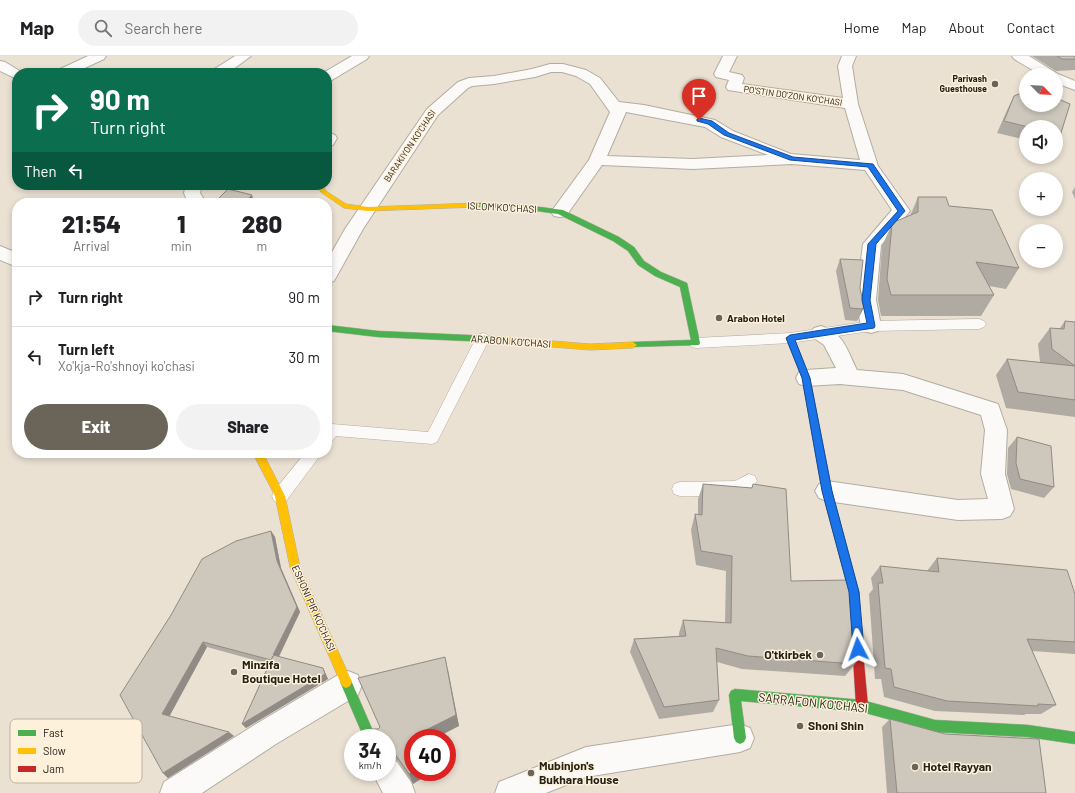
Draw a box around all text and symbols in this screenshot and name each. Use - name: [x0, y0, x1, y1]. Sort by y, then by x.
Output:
- search box: [78, 10, 358, 46]
- text: Map: [20, 16, 54, 39]
- icon: search: [92, 17, 114, 39]
- text: Search here: [124, 19, 202, 37]
- text: Home: [844, 19, 880, 36]
- text: Map: [902, 19, 926, 36]
- text: About: [948, 19, 985, 36]
- text: Contact: [1007, 19, 1055, 36]
- north arrow: [1019, 68, 1063, 112]
- map controls: [1019, 68, 1063, 268]
- place label: Parivash Guesthouse: [940, 73, 987, 94]
- pin: [682, 79, 716, 120]
- marker: Parivash Guesthouse: [990, 79, 1000, 89]
- text: 90 m: [90, 82, 150, 116]
- street label: PO'STIN DO'ZON KO'CHASI: [743, 83, 843, 108]
- icon: right: [24, 84, 76, 136]
- icon: arrive: [688, 85, 710, 107]
- street label: BARAKIYON KO'CHASI: [381, 108, 438, 184]
- text: Turn right: [90, 116, 166, 138]
- button: sound: [1019, 120, 1063, 164]
- icon: left: [65, 160, 87, 182]
- text: Then: [24, 162, 57, 180]
- button: +: [1019, 172, 1063, 216]
- street label: ISLOM KO'CHASI: [467, 199, 537, 215]
- text: 21:54: [62, 209, 121, 238]
- text: 1: [177, 209, 186, 238]
- text: 280: [242, 209, 282, 238]
- button: −: [1019, 224, 1063, 268]
- text: Arrival: [73, 238, 110, 254]
- text: min: [171, 238, 192, 254]
- text: m: [257, 238, 267, 254]
- icon: right: [24, 286, 46, 308]
- text: Turn right: [58, 288, 123, 306]
- text: 90 m: [288, 288, 320, 306]
- place label: Arabon Hotel: [727, 312, 785, 324]
- marker: Arabon Hotel: [714, 313, 724, 323]
- street label: ARABON KO'CHASI: [471, 332, 551, 350]
- text: Turn left: [58, 340, 114, 358]
- icon: left: [24, 346, 46, 368]
- text: 30 m: [288, 348, 320, 366]
- text: Xo'kja-Ro'shnoyi ko'chasi: [58, 358, 195, 374]
- button: Exit: [24, 404, 168, 450]
- button: Share: [176, 404, 320, 450]
- street label: ESHONI PIR KO'CHASI: [290, 563, 338, 653]
- position arrow: [837, 628, 879, 670]
- place label: O'tkirbek: [764, 647, 813, 661]
- marker: O'tkirbek: [815, 650, 825, 660]
- place label: Minzifa Boutique Hotel: [242, 657, 321, 685]
- marker: Minzifa Boutique Hotel: [229, 667, 239, 677]
- street label: SARRAFON KO'CHASI: [758, 689, 868, 715]
- place label: Shoni Shin: [808, 718, 864, 732]
- legend: [10, 719, 142, 783]
- marker: Shoni Shin: [795, 721, 805, 731]
- text: Fast: [43, 726, 64, 739]
- speed limit sign: 40: [404, 729, 456, 781]
- text: 34: [359, 738, 381, 762]
- text: Slow: [43, 744, 66, 757]
- place label: Mubinjon's Bukhara House: [539, 758, 619, 786]
- text: km/h: [359, 759, 381, 771]
- place label: Hotel Rayyan: [923, 759, 992, 773]
- text: Jam: [43, 762, 64, 775]
- marker: Hotel Rayyan: [910, 762, 920, 772]
- marker: Mubinjon's Bukhara House: [526, 768, 536, 778]

